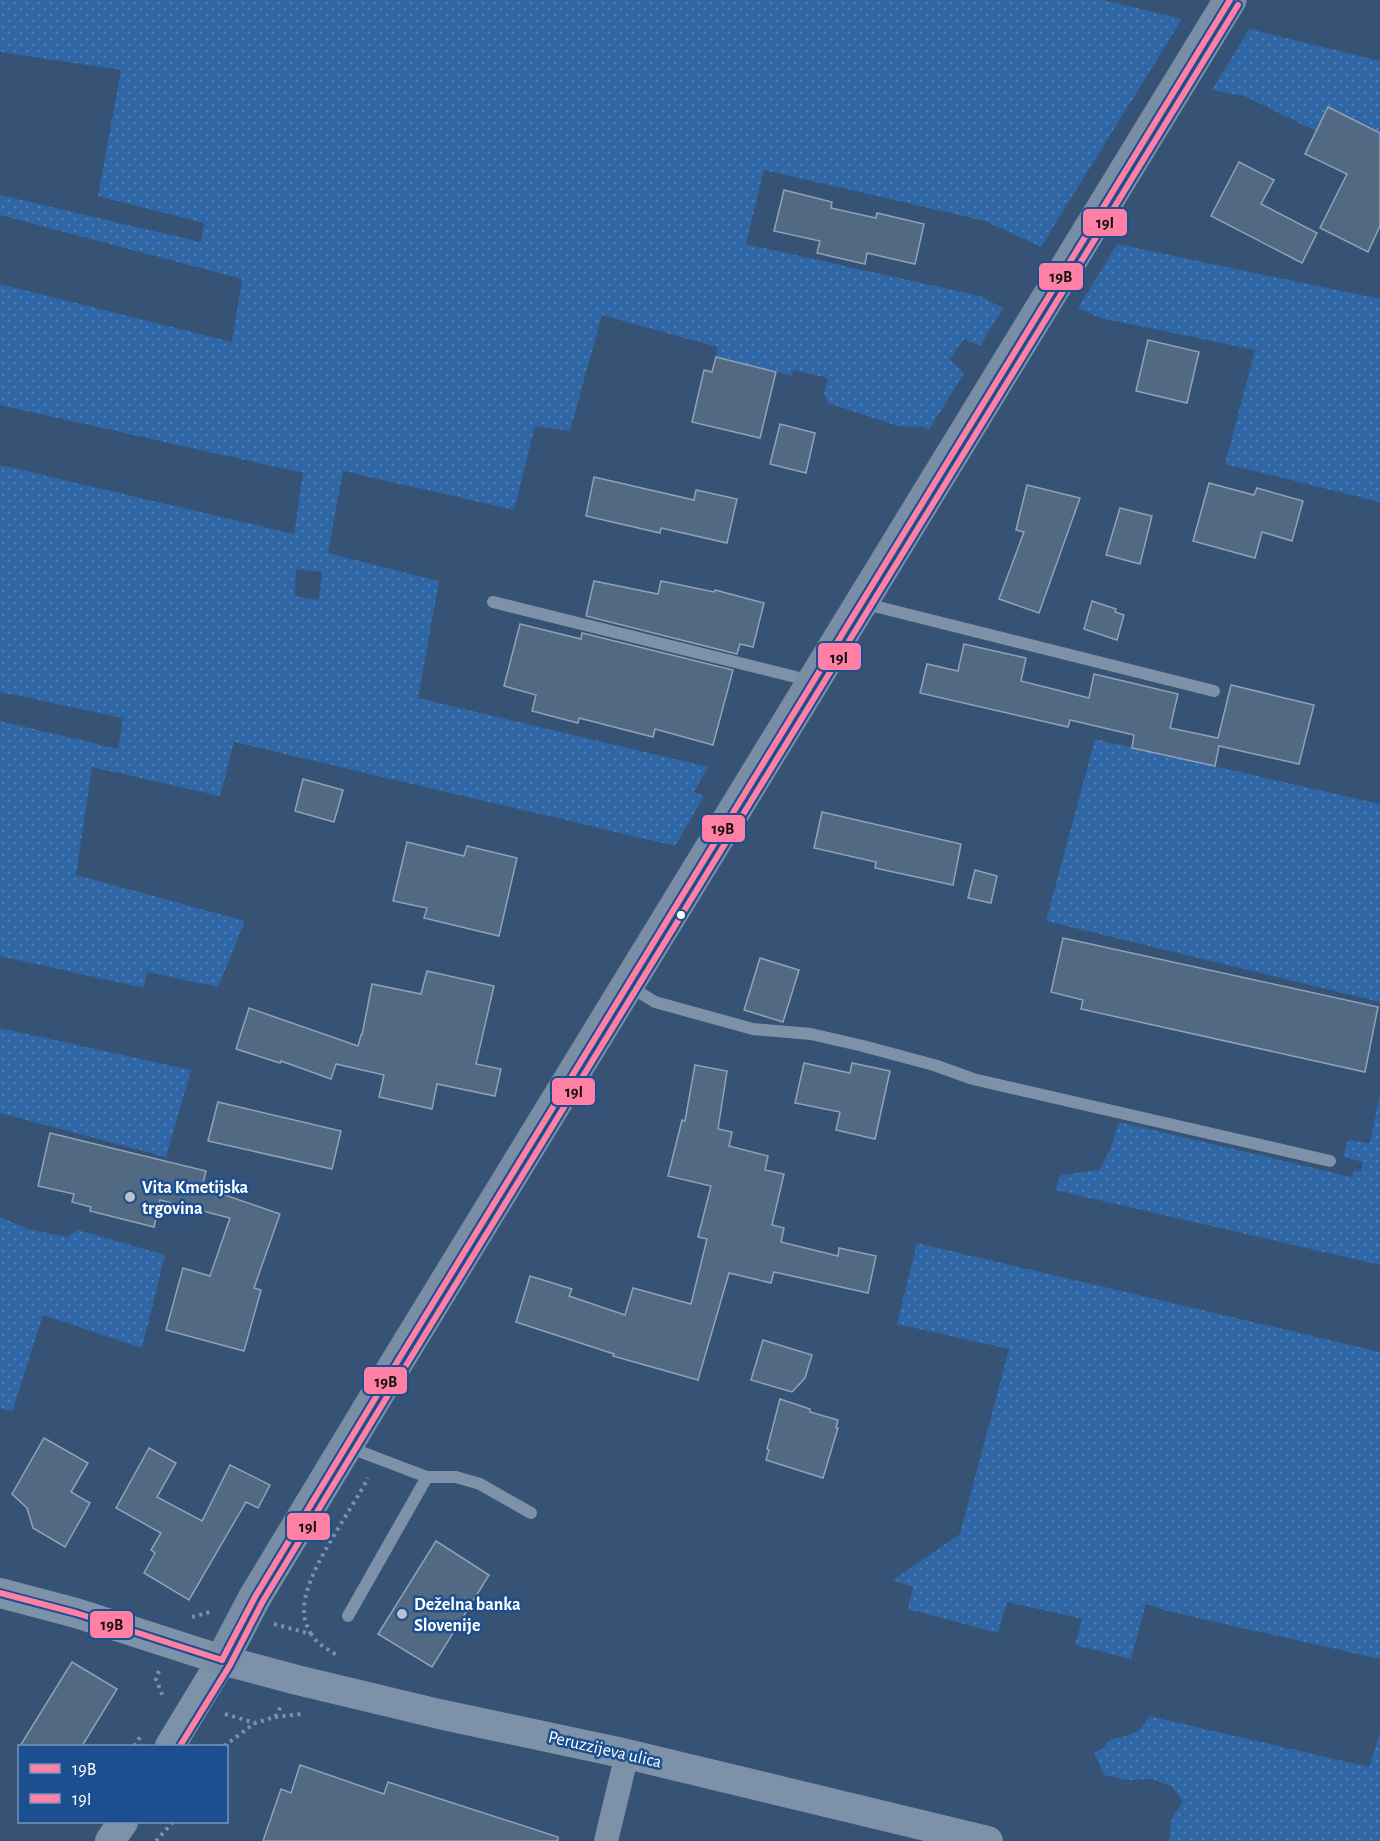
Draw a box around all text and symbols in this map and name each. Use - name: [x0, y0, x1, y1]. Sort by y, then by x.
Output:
- line badge: 19I: [1082, 208, 1128, 237]
- text: 19I: [1096, 215, 1114, 231]
- line badge: 19B: [1038, 262, 1084, 291]
- text: 19B: [1050, 269, 1072, 285]
- line badge: 19I: [817, 642, 862, 671]
- text: 19I: [830, 650, 848, 666]
- line badge: 19B: [701, 814, 746, 843]
- text: 19B: [712, 821, 734, 837]
- unlabelled marker: [675, 909, 687, 921]
- line badge: 19I: [551, 1077, 596, 1106]
- text: 19I: [565, 1084, 583, 1100]
- place label: Vita Kmetijska trgovina: [142, 1179, 249, 1218]
- marker: Vita Kmetijska trgovina: [123, 1190, 137, 1204]
- line badge: 19B: [363, 1366, 408, 1395]
- text: 19B: [375, 1374, 397, 1390]
- line badge: 19I: [286, 1512, 331, 1541]
- text: 19I: [299, 1519, 317, 1535]
- place label: Deželna banka Slovenije: [414, 1596, 521, 1635]
- marker: Deželna banka Slovenije: [395, 1607, 409, 1621]
- line badge: 19B: [89, 1610, 134, 1639]
- text: 19B: [101, 1617, 123, 1633]
- street label: Peruzzijeva ulica: [546, 1728, 663, 1772]
- legend: [18, 1745, 228, 1823]
- text: 19B: [72, 1761, 96, 1779]
- text: 19I: [72, 1791, 91, 1809]

